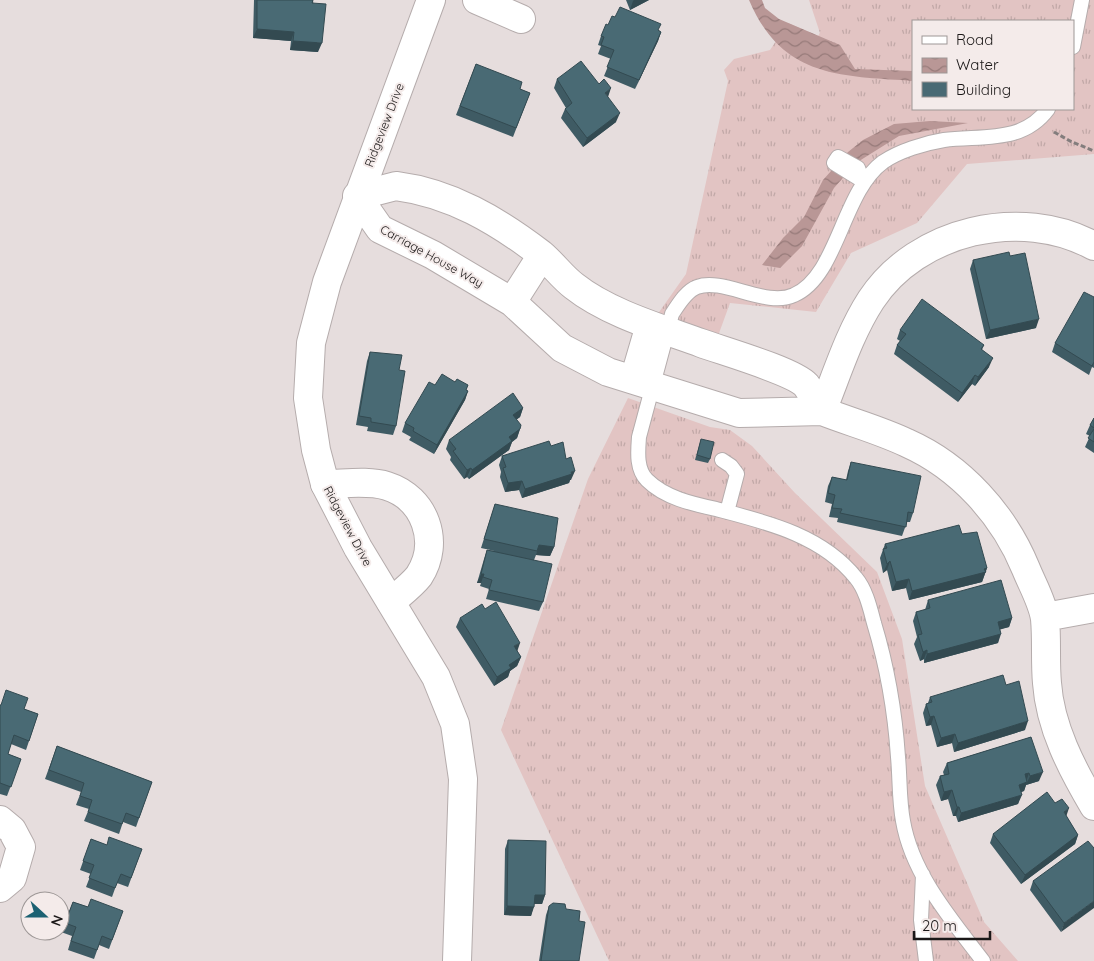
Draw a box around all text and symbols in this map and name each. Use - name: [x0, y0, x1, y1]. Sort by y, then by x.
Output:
- legend: [912, 20, 1074, 110]
- text: Road: [956, 30, 993, 49]
- text: Water: [956, 55, 999, 74]
- text: Building: [956, 80, 1011, 99]
- street label: Ridgeview Drive: [361, 81, 407, 169]
- street label: Carriage House Way: [378, 221, 486, 291]
- street label: Ridgeview Drive: [321, 483, 376, 569]
- north arrow: [20, 891, 70, 941]
- scale bar: [914, 908, 990, 940]
- text: N: [47, 913, 67, 929]
- text: 20 m: [922, 916, 957, 935]

